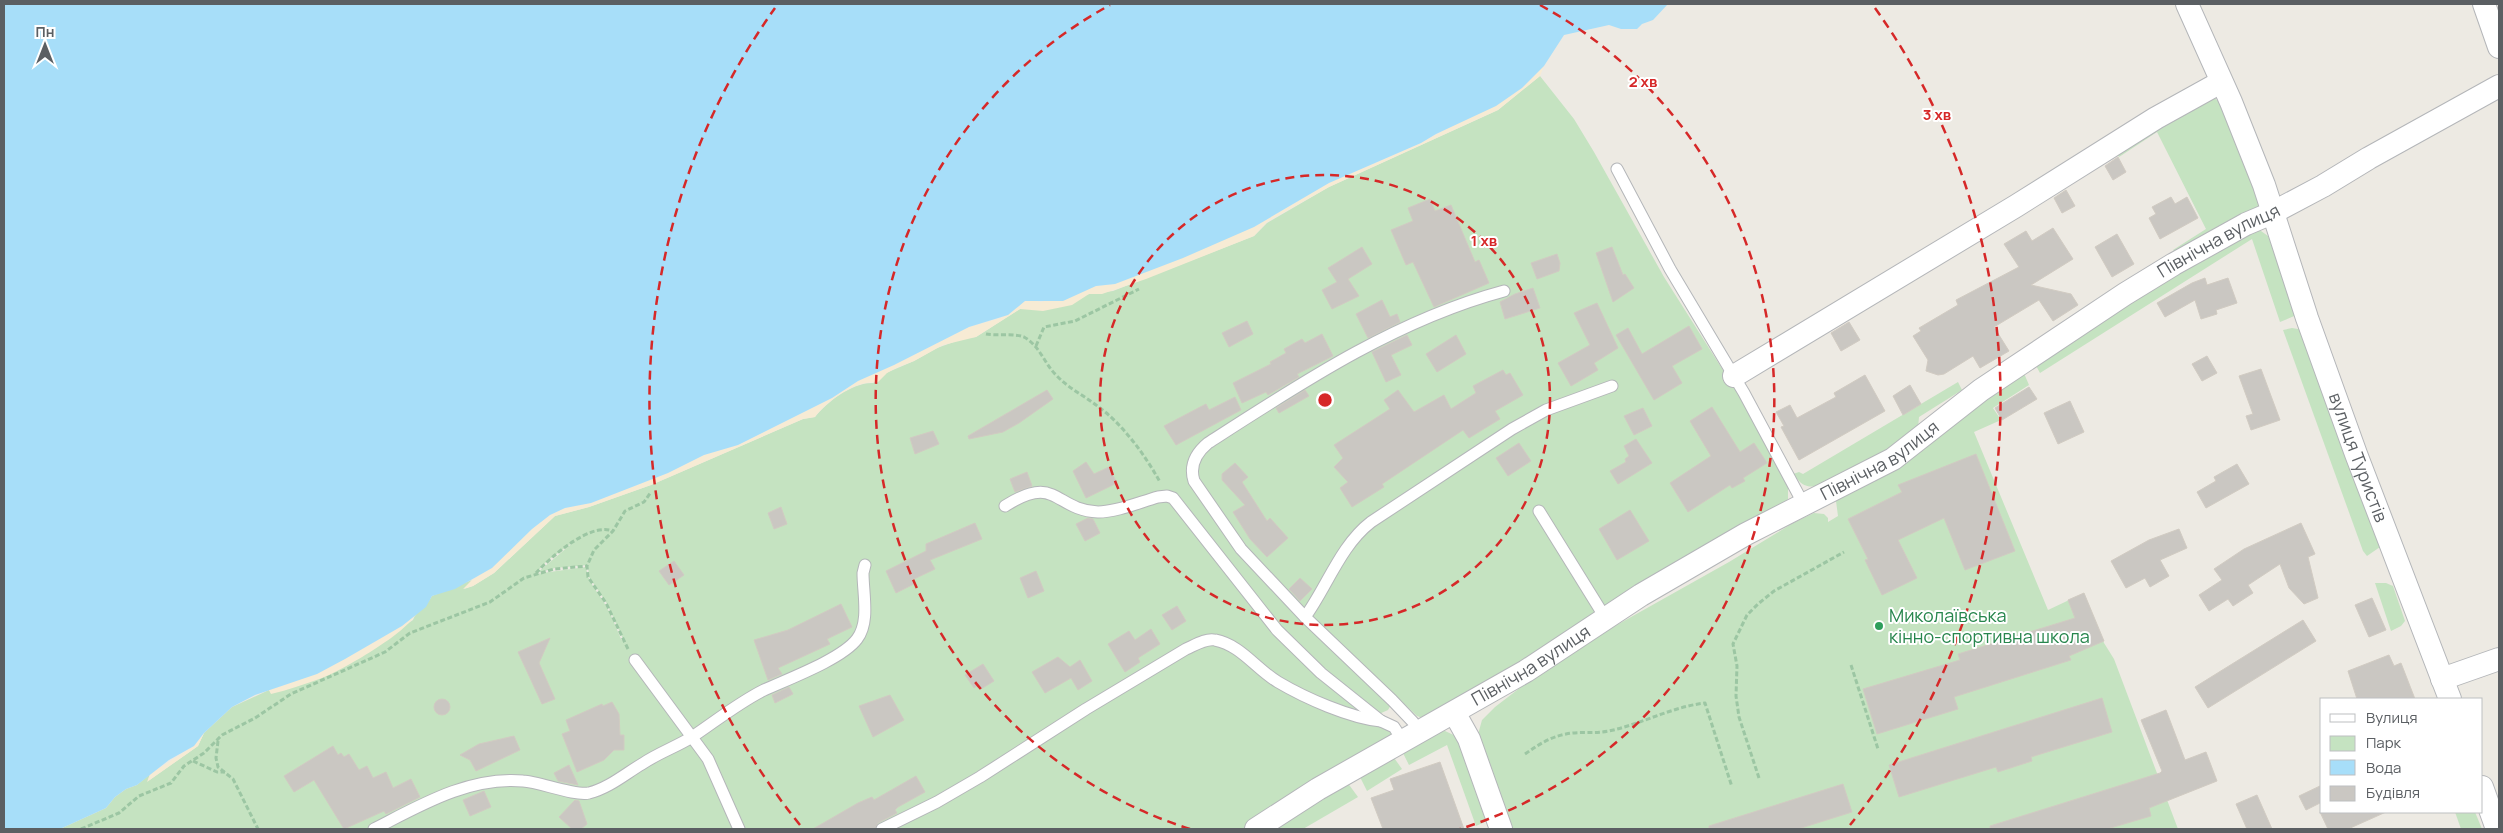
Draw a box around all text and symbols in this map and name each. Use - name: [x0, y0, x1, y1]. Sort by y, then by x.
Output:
- north arrow: [20, 20, 70, 70]
- text: Пн: [36, 22, 54, 41]
- text: 2 хв: [1629, 71, 1657, 92]
- text: 3 хв: [1923, 104, 1951, 125]
- street label: Північна вулиця: [2152, 198, 2284, 282]
- text: 1 хв: [1471, 230, 1497, 251]
- street label: вулиця Туристів: [2324, 389, 2394, 526]
- centre of rings: [1316, 391, 1334, 409]
- street label: Північна вулиця: [1816, 414, 1944, 505]
- place label: Миколаївська кінно-спортивна школа: [1889, 603, 2090, 648]
- street label: Північна вулиця: [1467, 619, 1595, 711]
- marker: Миколаївська кінно-спортивна школа: [1873, 620, 1885, 632]
- legend: [2320, 698, 2483, 813]
- text: Вулиця: [2366, 707, 2418, 728]
- text: Парк: [2366, 732, 2402, 753]
- text: Вода: [2366, 757, 2401, 778]
- text: Будівля: [2366, 782, 2420, 803]

